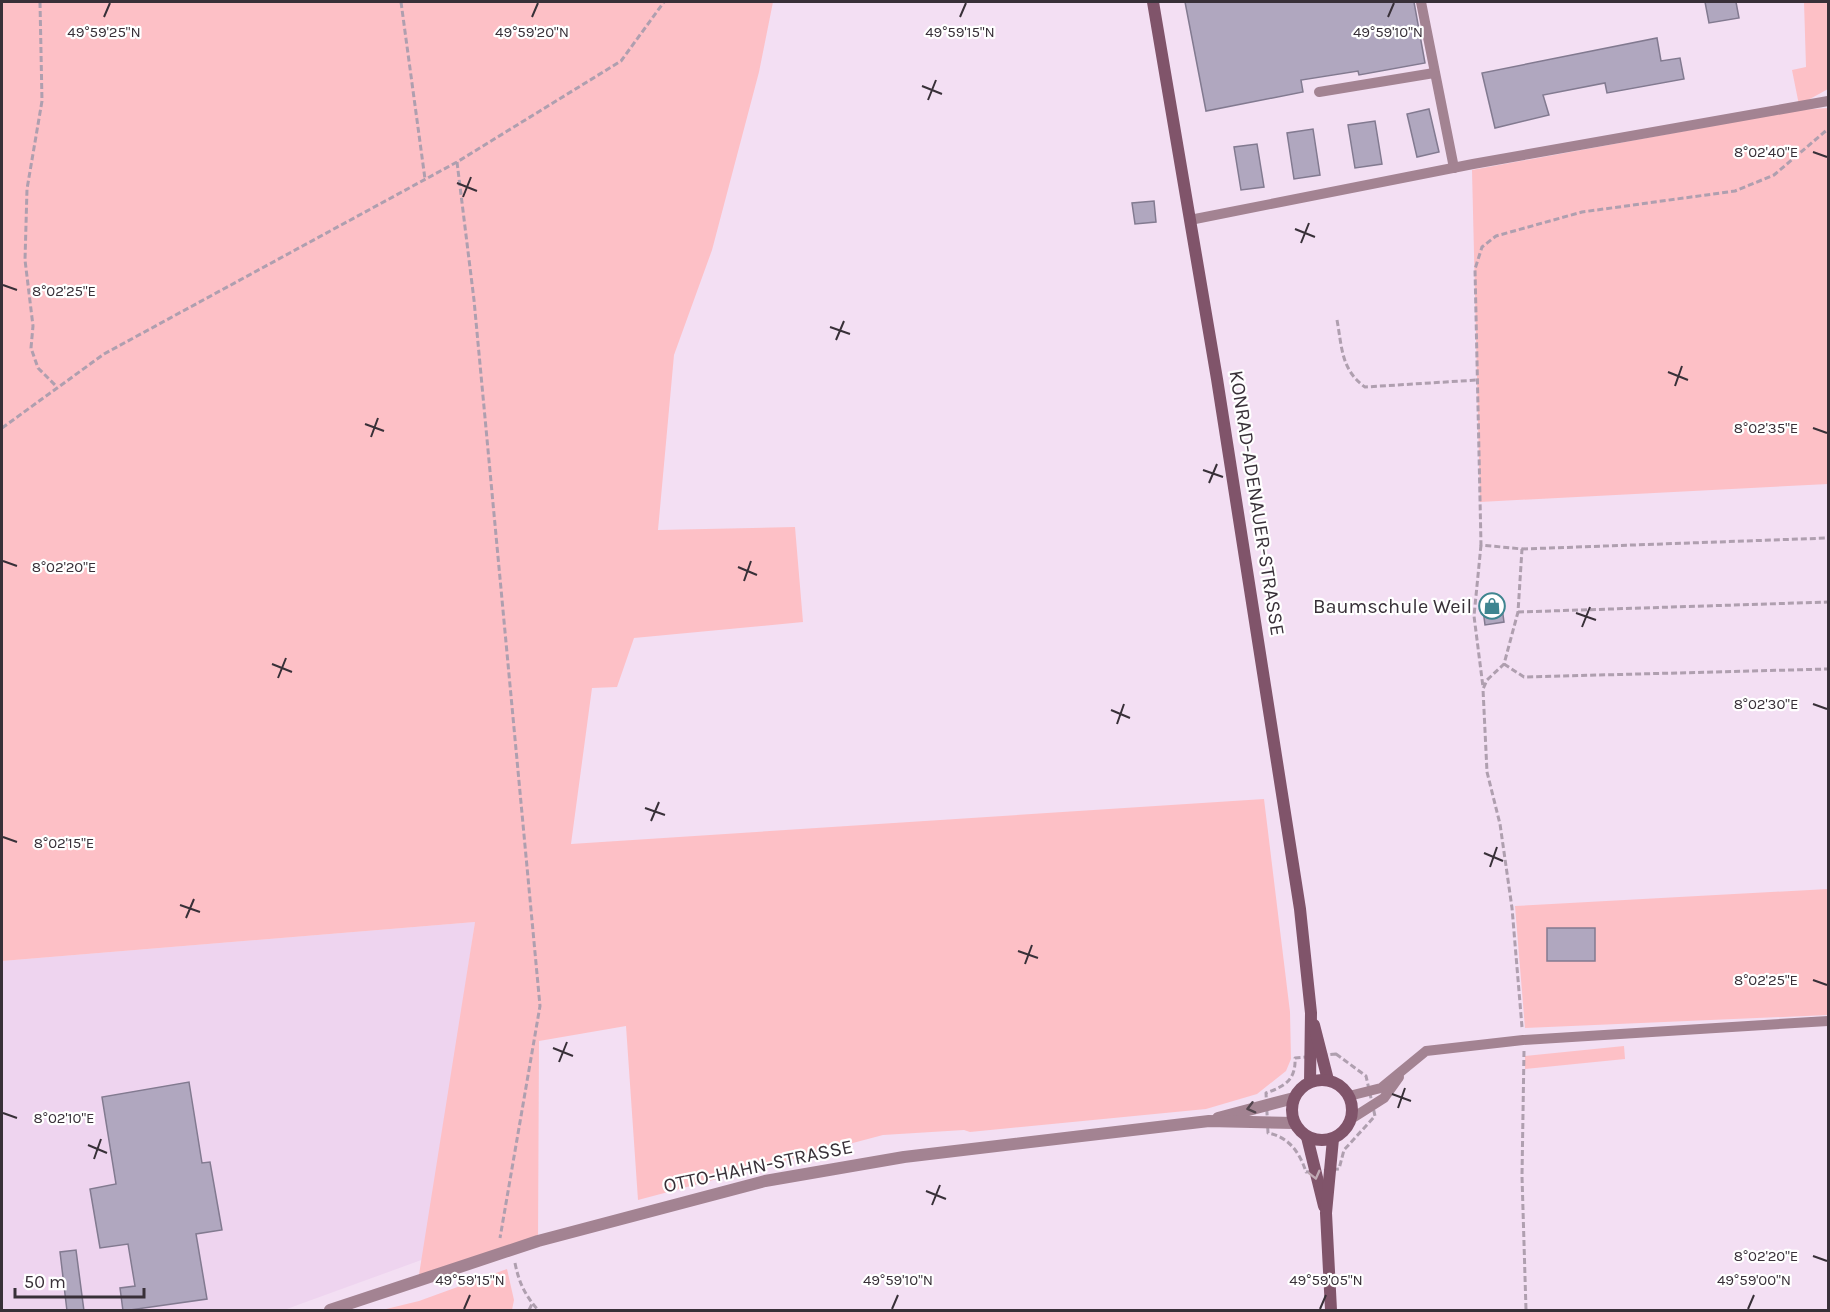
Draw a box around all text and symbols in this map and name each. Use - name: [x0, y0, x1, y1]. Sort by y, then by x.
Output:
- text: 49°59'25"N: [67, 23, 141, 41]
- text: 49°59'20"N: [495, 23, 569, 41]
- text: 49°59'15"N: [925, 23, 995, 41]
- text: 49°59'10"N: [1353, 23, 1423, 41]
- text: 8°02'40"E: [1734, 143, 1798, 161]
- text: 8°02'25"E: [32, 282, 96, 300]
- street label: KONRAD-ADENAUER-STRASSE: [1225, 369, 1289, 637]
- text: 8°02'35"E: [1734, 419, 1798, 437]
- text: 8°02'20"E: [32, 558, 96, 576]
- shop icon: Baumschule Weil: [1477, 591, 1507, 621]
- place label: Baumschule Weil: [1313, 595, 1472, 618]
- text: 8°02'30"E: [1734, 695, 1798, 713]
- text: 8°02'15"E: [34, 834, 94, 852]
- text: 8°02'25"E: [1734, 971, 1798, 989]
- one-way arrow: [1246, 1101, 1257, 1113]
- text: 8°02'10"E: [34, 1109, 94, 1127]
- street label: OTTO-HAHN-STRASSE: [661, 1135, 855, 1197]
- one-way arrow: [1308, 1170, 1321, 1180]
- text: 8°02'20"E: [1734, 1247, 1798, 1265]
- scale bar: [15, 1261, 144, 1299]
- text: 50 m: [24, 1271, 66, 1293]
- text: 49°59'15"N: [435, 1271, 505, 1289]
- text: 49°59'10"N: [863, 1271, 933, 1289]
- text: 49°59'05"N: [1289, 1271, 1363, 1289]
- text: 49°59'00"N: [1717, 1271, 1791, 1289]

